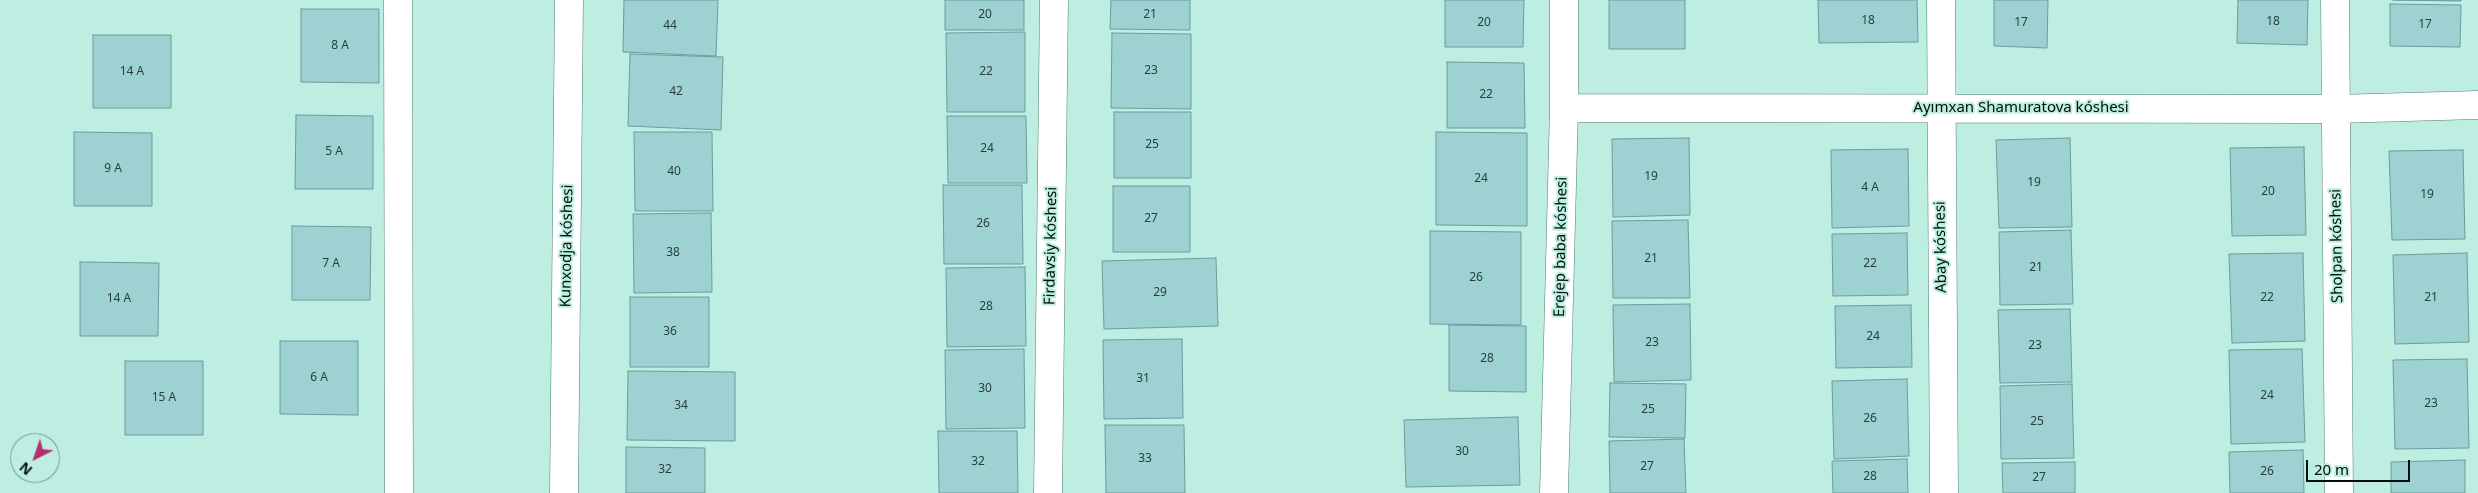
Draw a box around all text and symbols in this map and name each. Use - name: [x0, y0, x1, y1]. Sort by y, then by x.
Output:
- house number: 20: [978, 8, 992, 22]
- house number: 21: [1143, 8, 1157, 22]
- house number: 18: [1861, 14, 1875, 28]
- house number: 18: [2266, 15, 2280, 29]
- house number: 20: [1477, 16, 1491, 30]
- house number: 17: [2014, 16, 2028, 30]
- house number: 17: [2418, 18, 2432, 32]
- house number: 44: [663, 19, 677, 33]
- house number: 8 А: [331, 39, 349, 53]
- house number: 23: [1144, 64, 1158, 78]
- house number: 14 А: [120, 65, 144, 79]
- house number: 22: [979, 65, 993, 79]
- house number: 42: [669, 85, 683, 99]
- house number: 22: [1479, 88, 1493, 102]
- street label: Ayımxan Shamuratova kóshesi: [1913, 99, 2129, 117]
- house number: 25: [1145, 138, 1159, 152]
- house number: 24: [980, 142, 994, 156]
- house number: 5 А: [325, 145, 343, 159]
- house number: 9 А: [104, 162, 122, 176]
- house number: 40: [667, 165, 681, 179]
- house number: 19: [1644, 170, 1658, 184]
- house number: 24: [1474, 172, 1488, 186]
- house number: 19: [2027, 176, 2041, 190]
- street label: Erejep baba kóshesi: [1551, 177, 1571, 317]
- house number: 4 А: [1861, 181, 1879, 195]
- street label: Kunxodja kóshesi: [557, 184, 577, 308]
- house number: 20: [2261, 185, 2275, 199]
- street label: Firdavsiy kóshesi: [1041, 187, 1061, 305]
- house number: 19: [2420, 188, 2434, 202]
- street label: Sholpan kóshesi: [2327, 189, 2347, 303]
- street label: Abay kóshesi: [1931, 201, 1951, 293]
- house number: 27: [1144, 212, 1158, 226]
- house number: 26: [976, 217, 990, 231]
- house number: 38: [666, 246, 680, 260]
- house number: 21: [1644, 252, 1658, 266]
- house number: 7 А: [322, 257, 340, 271]
- house number: 22: [1863, 257, 1877, 271]
- house number: 21: [2029, 261, 2043, 275]
- house number: 26: [1469, 271, 1483, 285]
- house number: 29: [1153, 286, 1167, 300]
- house number: 22: [2260, 291, 2274, 305]
- house number: 21: [2424, 291, 2438, 305]
- house number: 14 А: [107, 292, 131, 306]
- house number: 28: [979, 300, 993, 314]
- house number: 36: [663, 325, 677, 339]
- house number: 24: [1866, 330, 1880, 344]
- house number: 23: [1645, 336, 1659, 350]
- house number: 23: [2028, 339, 2042, 353]
- house number: 28: [1480, 352, 1494, 366]
- house number: 6 А: [310, 371, 328, 385]
- house number: 31: [1136, 372, 1150, 386]
- house number: 30: [978, 382, 992, 396]
- house number: 24: [2260, 389, 2274, 403]
- house number: 15 А: [152, 391, 176, 405]
- house number: 23: [2424, 397, 2438, 411]
- house number: 34: [674, 399, 688, 413]
- house number: 25: [1641, 403, 1655, 417]
- house number: 26: [1863, 412, 1877, 426]
- house number: 25: [2030, 415, 2044, 429]
- north arrow: [10, 433, 60, 483]
- house number: 30: [1455, 445, 1469, 459]
- scale bar: [2308, 450, 2412, 482]
- house number: 33: [1138, 452, 1152, 466]
- house number: 32: [971, 455, 985, 469]
- text: N: [15, 458, 36, 480]
- text: 20 m: [2314, 459, 2349, 479]
- house number: 27: [1640, 460, 1654, 474]
- house number: 32: [658, 463, 672, 477]
- house number: 26: [2260, 465, 2274, 479]
- house number: 28: [1863, 470, 1877, 484]
- house number: 27: [2032, 471, 2046, 485]

